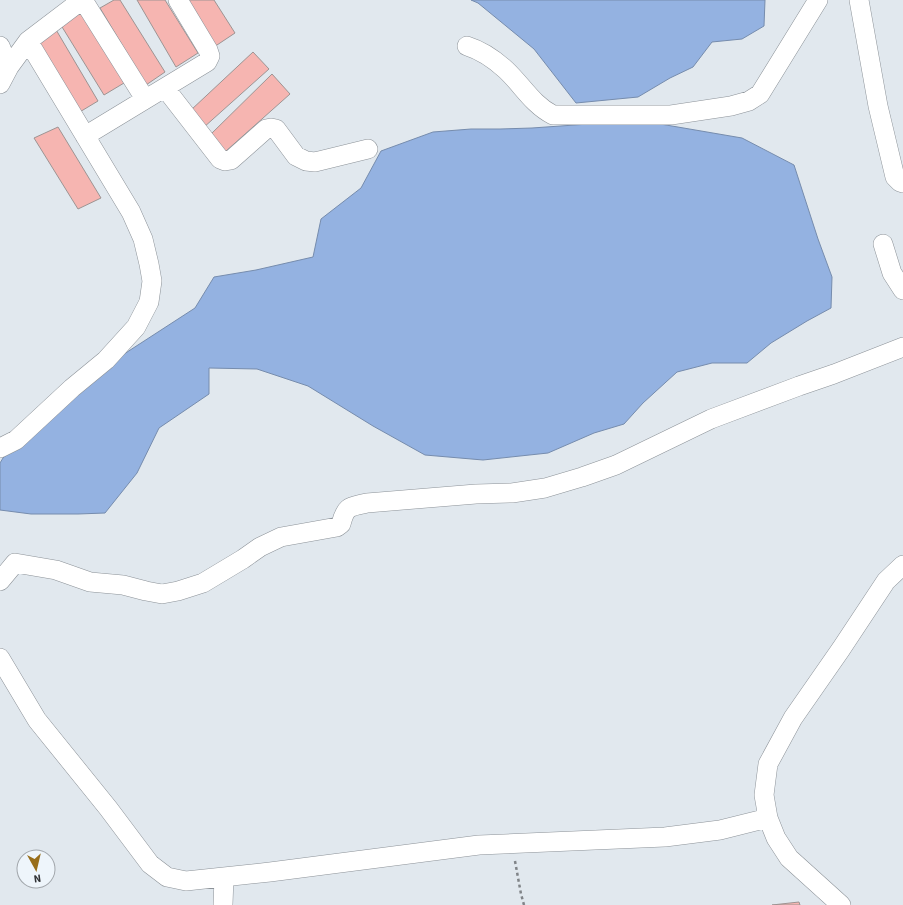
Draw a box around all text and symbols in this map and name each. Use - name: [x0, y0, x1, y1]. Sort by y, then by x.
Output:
- north arrow: [16, 849, 56, 889]
- text: N: [33, 870, 42, 886]

